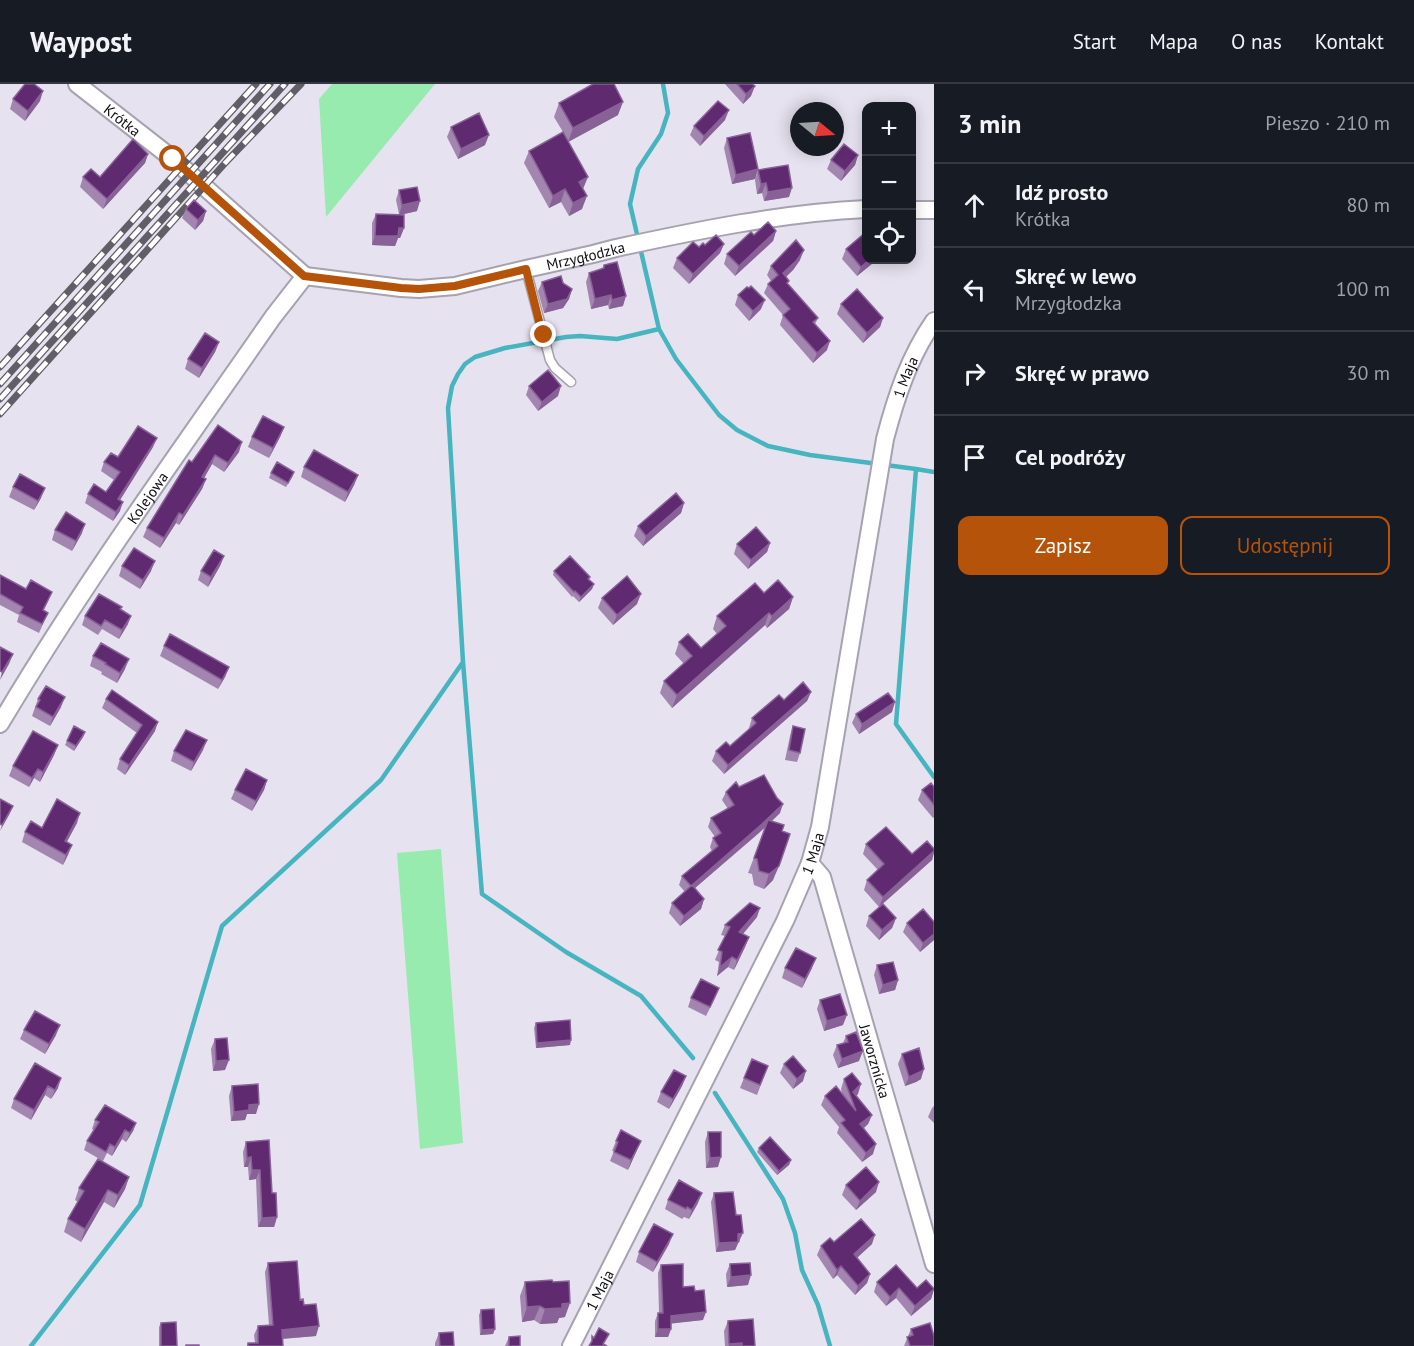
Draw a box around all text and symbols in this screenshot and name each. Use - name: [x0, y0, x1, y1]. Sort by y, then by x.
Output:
- text: Waypost: [30, 23, 132, 60]
- text: Start: [1073, 28, 1116, 55]
- text: Mapa: [1149, 28, 1198, 55]
- text: O nas: [1231, 28, 1282, 55]
- text: Kontakt: [1315, 28, 1384, 55]
- street label: Krótka: [100, 99, 145, 140]
- north arrow: [790, 102, 844, 156]
- map controls: [862, 102, 916, 264]
- button: +: [862, 102, 916, 156]
- text: 3 min: [958, 107, 1021, 140]
- text: Pieszo · 210 m: [1265, 110, 1390, 136]
- route start: [159, 145, 185, 171]
- button: −: [862, 156, 916, 210]
- text: Idź prosto: [1015, 178, 1108, 206]
- icon: ahead: [958, 189, 991, 222]
- text: 80 m: [1347, 192, 1390, 218]
- text: Krótka: [1015, 206, 1070, 232]
- button: locate: [862, 210, 916, 264]
- street label: Mrzygłodzka: [544, 237, 627, 274]
- text: Skręć w lewo: [1015, 262, 1136, 290]
- icon: left: [958, 273, 991, 306]
- text: 100 m: [1336, 276, 1390, 302]
- text: Mrzygłodzka: [1015, 290, 1122, 316]
- route end: [530, 321, 556, 347]
- street label: 1 Maja: [888, 353, 922, 400]
- icon: right: [958, 357, 991, 390]
- text: Skręć w prawo: [1015, 359, 1149, 387]
- text: 30 m: [1347, 360, 1390, 386]
- icon: arrive: [958, 441, 991, 474]
- text: Cel podróży: [1015, 443, 1125, 471]
- street label: Kolejowa: [122, 468, 172, 527]
- button: Zapisz: [958, 516, 1168, 575]
- button: Udostępnij: [1180, 516, 1390, 575]
- street label: 1 Maja: [797, 830, 828, 877]
- street label: Jaworznicka: [855, 1021, 895, 1100]
- street label: 1 Maja: [581, 1266, 617, 1313]

